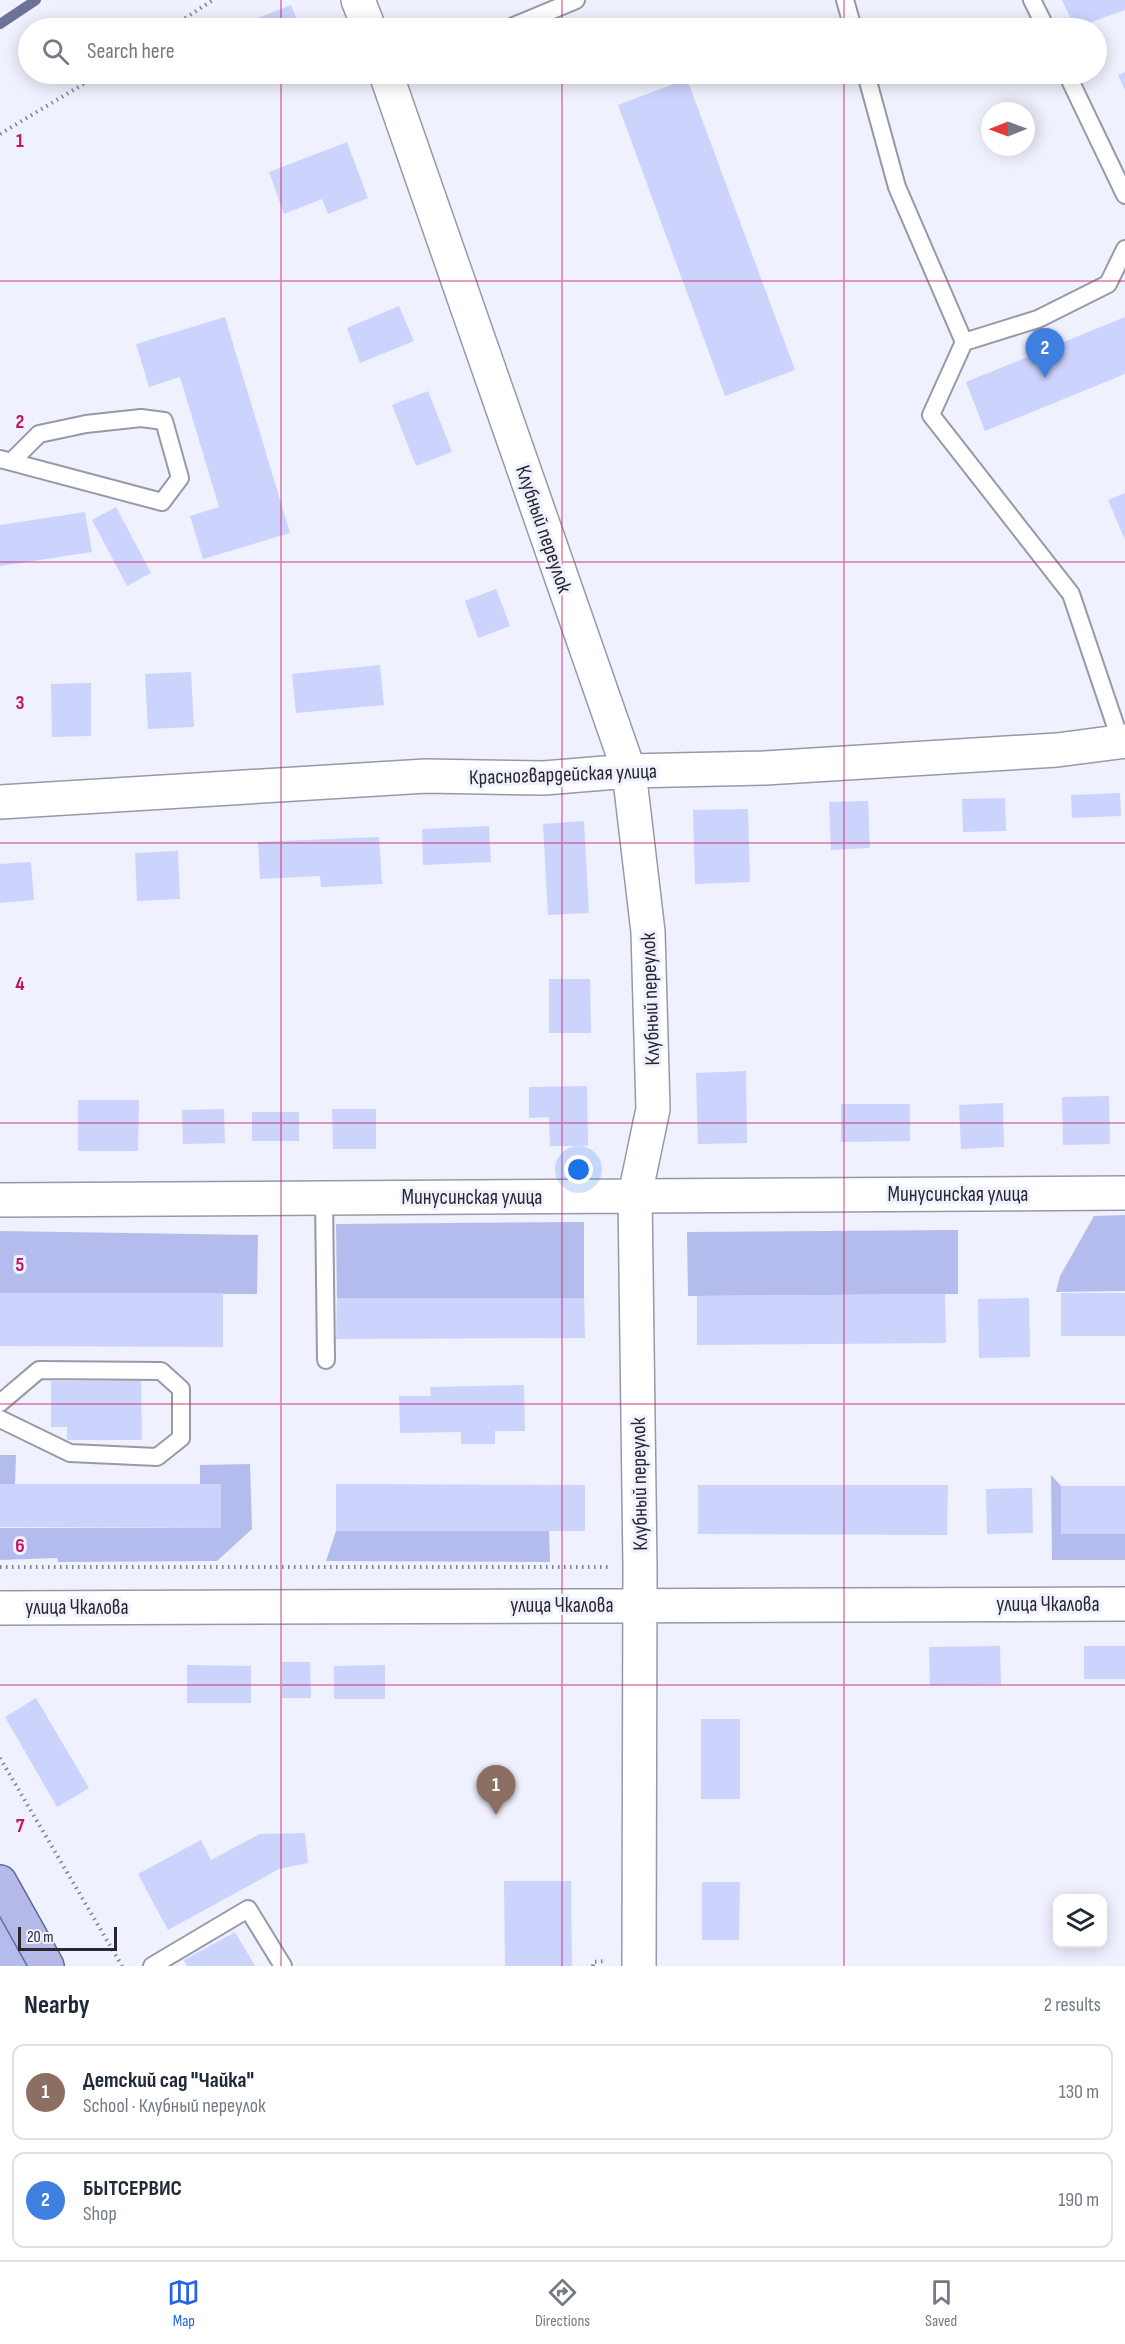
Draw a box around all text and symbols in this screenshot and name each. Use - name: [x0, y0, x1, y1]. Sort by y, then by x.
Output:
- search box: [18, 18, 1107, 84]
- icon: search: [39, 35, 72, 68]
- text: Search here: [87, 38, 174, 65]
- north arrow: [981, 102, 1035, 156]
- text: 1: [16, 129, 24, 153]
- pin: 2: [1026, 328, 1064, 378]
- text: 2: [16, 410, 24, 434]
- street label: Клубный переулок: [510, 462, 577, 596]
- text: 3: [16, 691, 25, 715]
- street label: Красногвардейская улица: [469, 759, 657, 790]
- street label: Клубный переулок: [636, 932, 665, 1066]
- text: 4: [15, 972, 25, 996]
- your location: [564, 1155, 593, 1184]
- street label: Минусинская улица: [888, 1182, 1028, 1207]
- street label: Минусинская улица: [402, 1185, 542, 1210]
- text: 5: [16, 1253, 25, 1277]
- street label: Клубный переулок: [626, 1417, 653, 1551]
- text: 6: [15, 1534, 25, 1558]
- street label: улица Чкалова: [996, 1592, 1100, 1617]
- street label: улица Чкалова: [510, 1593, 614, 1618]
- street label: улица Чкалова: [25, 1595, 129, 1620]
- pin: 1: [476, 1766, 516, 1815]
- text: 7: [16, 1814, 25, 1838]
- map controls: [1053, 1894, 1107, 1948]
- button: layers: [1053, 1894, 1107, 1948]
- scale bar: [18, 1924, 117, 1952]
- text: 20 m: [27, 1928, 54, 1947]
- text: Nearby: [24, 1990, 90, 2021]
- text: 2 results: [1044, 1993, 1101, 2017]
- text: Детский сад "Чайка": [83, 2067, 254, 2094]
- text: 1: [42, 2080, 49, 2104]
- text: 130 m: [1059, 2080, 1099, 2104]
- text: School · Клубный переулок: [83, 2094, 266, 2118]
- text: БЫТСЕРВИС: [83, 2175, 182, 2202]
- text: 2: [41, 2188, 50, 2212]
- text: 190 m: [1058, 2188, 1099, 2212]
- text: Shop: [83, 2202, 117, 2226]
- tab: Map: [167, 2276, 200, 2331]
- tab: Directions: [535, 2276, 590, 2331]
- tab: Saved: [925, 2276, 958, 2331]

